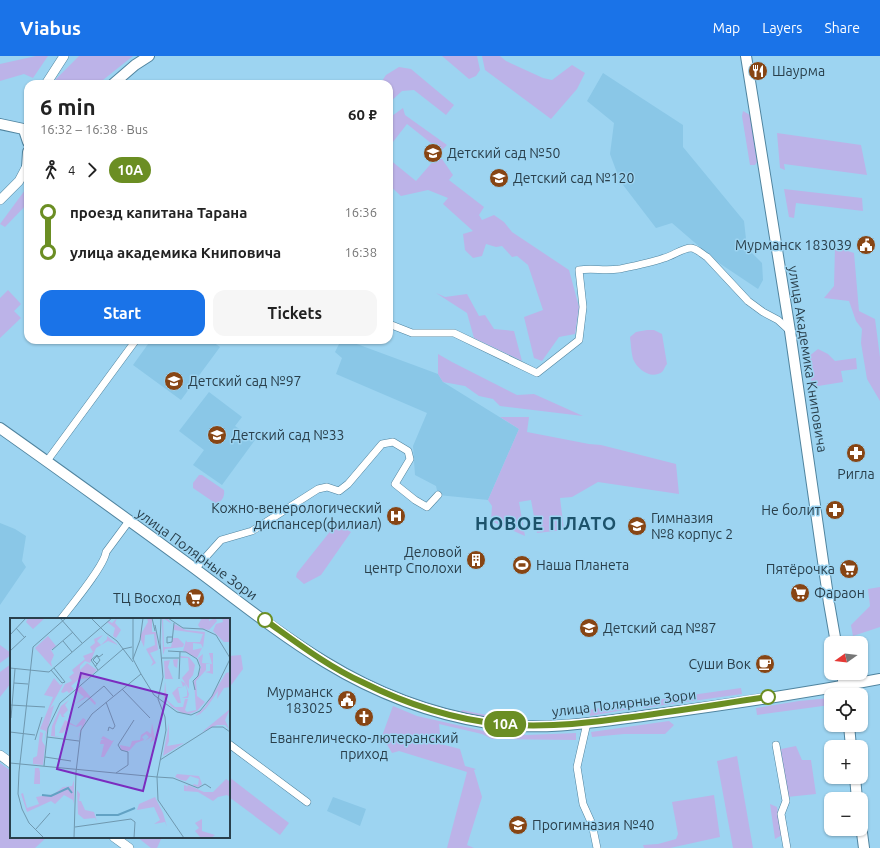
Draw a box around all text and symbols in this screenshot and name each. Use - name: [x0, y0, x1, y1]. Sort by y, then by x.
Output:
- text: Viabus: [20, 17, 81, 39]
- text: Map: [713, 20, 740, 36]
- text: Layers: [762, 20, 802, 36]
- text: Share: [824, 20, 860, 36]
- restaurant icon: Шаурма: [747, 60, 769, 82]
- place label: Шаурма: [772, 63, 825, 79]
- text: 6 min: [40, 94, 96, 119]
- text: 60 ₽: [348, 106, 377, 123]
- text: 16:32 – 16:38 · Bus: [40, 122, 148, 136]
- school or university icon: Детский сад №50: [422, 142, 444, 164]
- place label: Детский сад №50: [447, 145, 561, 161]
- icon: walk: [40, 159, 62, 181]
- icon: forward: [81, 159, 103, 181]
- text: 10А: [117, 162, 143, 178]
- text: 4: [68, 163, 75, 177]
- school or university icon: Детский сад №120: [488, 167, 510, 189]
- place label: Детский сад №120: [513, 170, 635, 186]
- text: проезд капитана Тарана: [70, 204, 247, 221]
- text: 16:36: [344, 205, 377, 219]
- public building icon: Мурманск 183039: [855, 234, 877, 256]
- place label: Мурманск 183039: [735, 237, 852, 253]
- text: улица академика Книповича: [70, 244, 281, 261]
- text: 16:38: [344, 245, 377, 259]
- street label: улица Академика Книповича: [785, 265, 831, 453]
- button: Start: [40, 290, 205, 336]
- button: Tickets: [213, 290, 377, 336]
- school or university icon: Детский сад №97: [163, 370, 185, 392]
- place label: Детский сад №97: [188, 373, 302, 389]
- school or university icon: Детский сад №33: [206, 424, 228, 446]
- place label: Детский сад №33: [231, 427, 345, 443]
- pharmacy icon: Ригла: [845, 442, 867, 464]
- place label: Ригла: [837, 466, 875, 482]
- pharmacy icon: Не болит: [824, 499, 846, 521]
- place label: Кожно-венерологический диспансер(филиал): [211, 500, 382, 532]
- place label: Не болит: [761, 502, 821, 518]
- street label: улица Полярные Зори: [134, 505, 260, 603]
- hospital icon: Кожно-венерологический диспансер(филиал): [385, 505, 407, 527]
- place label: Гимназия №8 корпус 2: [651, 510, 733, 542]
- district label: НОВОЕ ПЛАТО: [475, 513, 617, 533]
- school or university icon: Гимназия №8 корпус 2: [626, 515, 648, 537]
- place label: Деловой центр Сполохи: [364, 544, 462, 576]
- building icon: Деловой центр Сполохи: [465, 549, 487, 571]
- sports icon: Наша Планета: [511, 554, 533, 576]
- place label: Наша Планета: [536, 557, 629, 573]
- supermarket icon: Пятёрочка: [838, 558, 860, 580]
- place label: Пятёрочка: [766, 561, 835, 577]
- supermarket icon: Фараон: [789, 582, 811, 604]
- place label: Фараон: [814, 585, 865, 601]
- supermarket icon: ТЦ Восход: [184, 587, 206, 609]
- place label: ТЦ Восход: [113, 590, 181, 606]
- unlabelled marker: [257, 612, 273, 628]
- school or university icon: Детский сад №87: [578, 617, 600, 639]
- inset map: [10, 618, 230, 838]
- place label: Детский сад №87: [603, 620, 717, 636]
- north arrow: [824, 636, 868, 680]
- map controls: [824, 636, 868, 836]
- cafe icon: Суши Вок: [754, 653, 776, 675]
- place label: Суши Вок: [689, 656, 751, 672]
- place label: Мурманск 183025: [267, 684, 333, 716]
- street label: улица Полярные Зори: [551, 686, 697, 720]
- button: locate: [824, 688, 868, 732]
- public building icon: Мурманск 183025: [336, 689, 358, 711]
- unlabelled marker: [760, 689, 776, 705]
- church icon: Евангелическо-лютеранский приход: [353, 706, 375, 728]
- line badge: 10А: [482, 711, 528, 737]
- text: 10А: [492, 716, 518, 732]
- place label: Евангелическо-лютеранский приход: [270, 730, 458, 762]
- button: +: [824, 740, 868, 784]
- button: −: [824, 792, 868, 836]
- school or university icon: Прогимназия №40: [507, 814, 529, 836]
- place label: Прогимназия №40: [532, 817, 655, 833]

